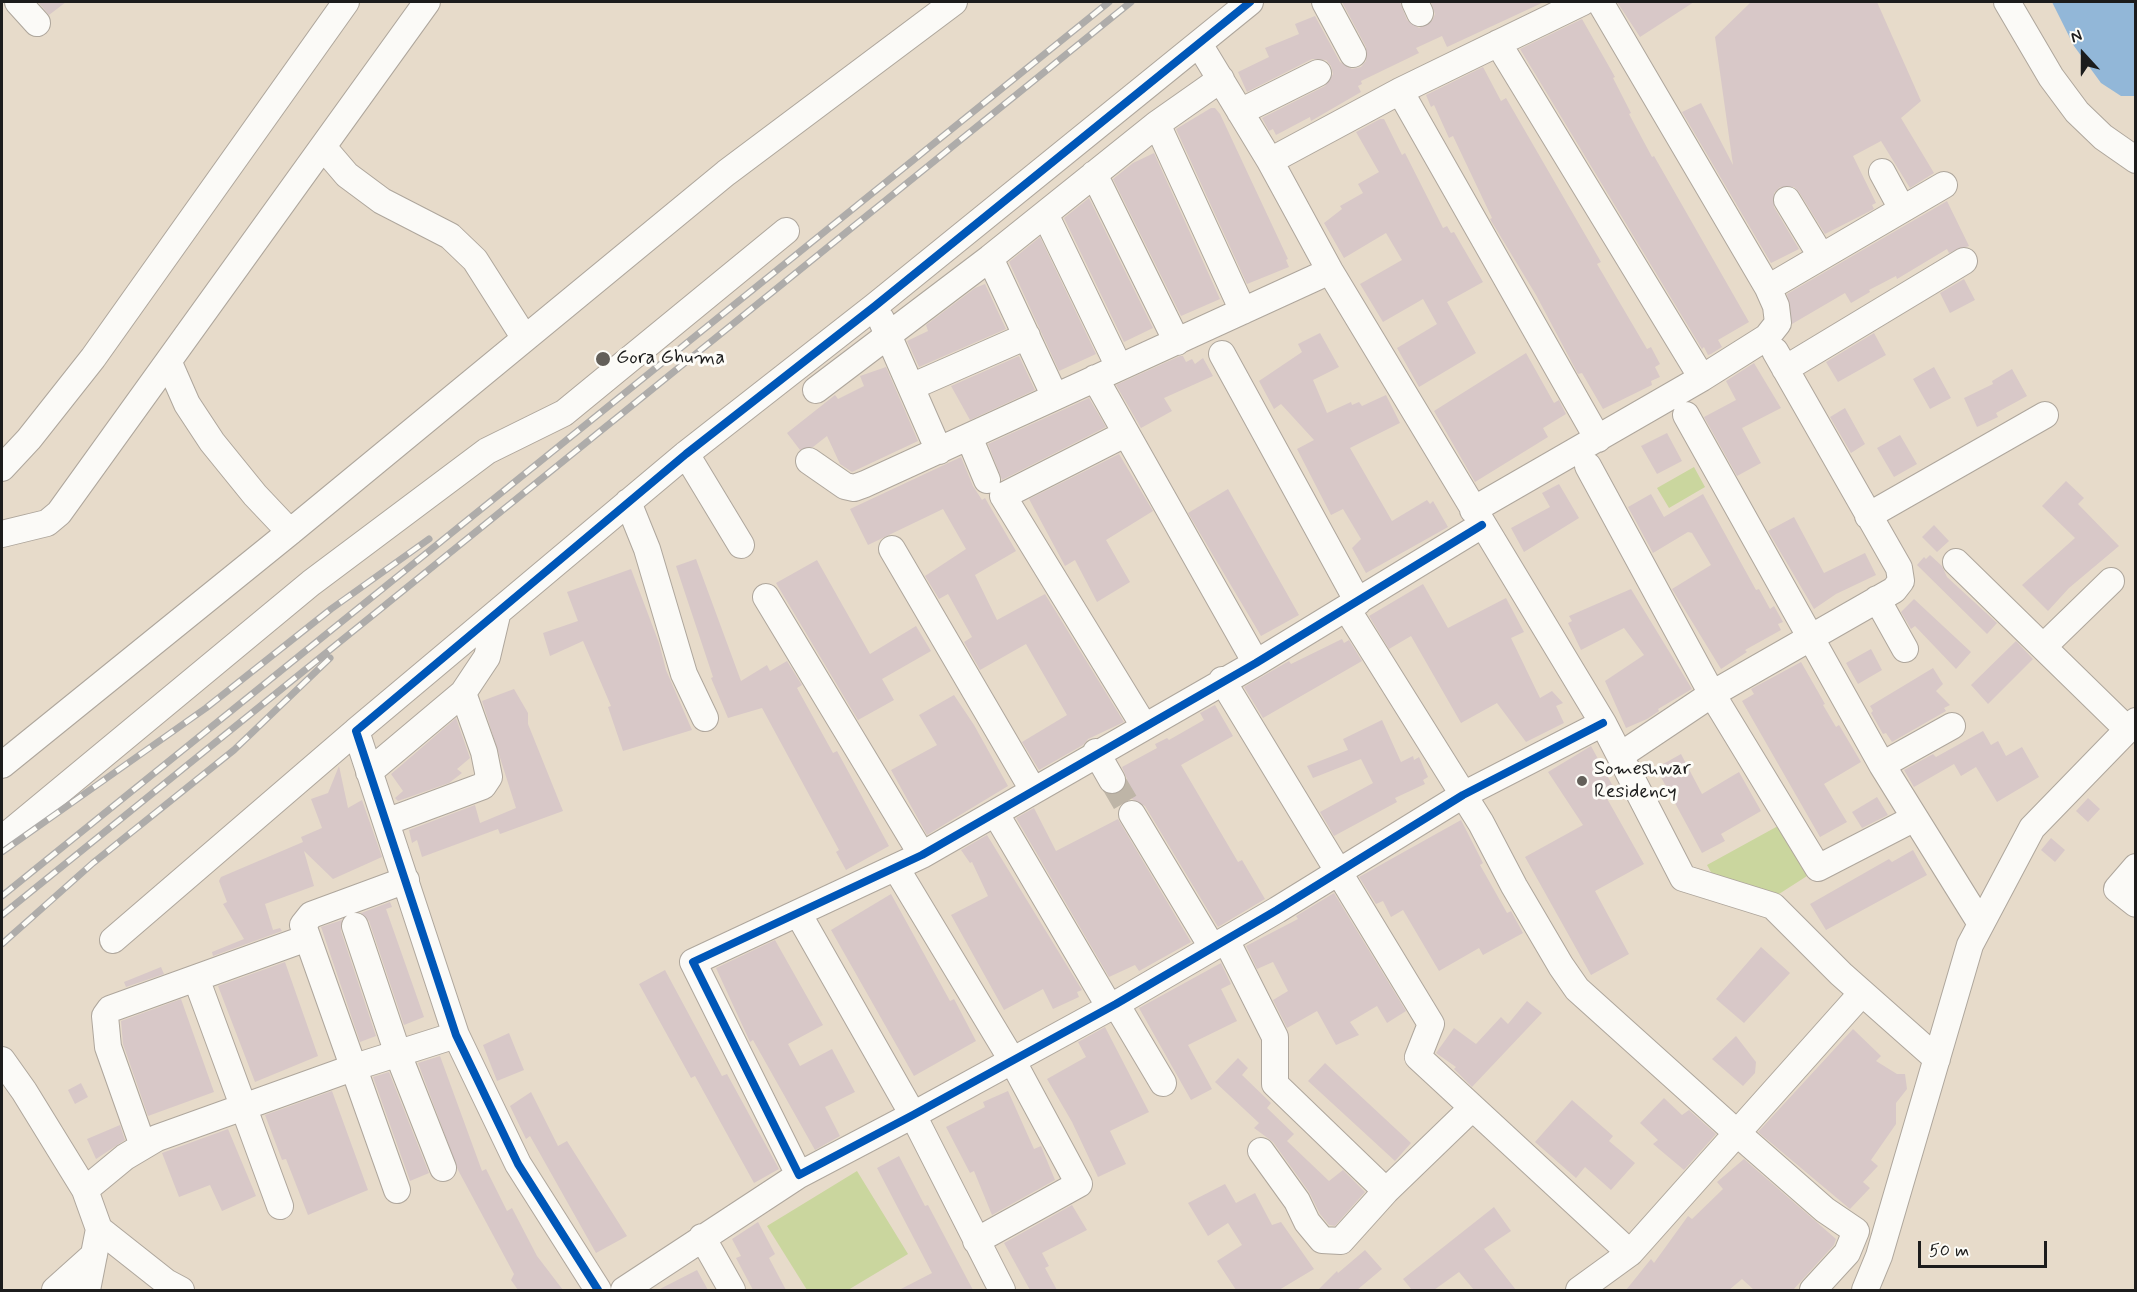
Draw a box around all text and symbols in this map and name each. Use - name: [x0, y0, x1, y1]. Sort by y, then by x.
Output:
- north arrow: [2053, 24, 2113, 84]
- text: N: [2068, 25, 2085, 48]
- place label: Gora Ghuma: [616, 347, 725, 371]
- marker: Gora Ghuma: [594, 350, 612, 368]
- place label: Someshwar Residency: [1594, 758, 1691, 805]
- marker: Someshwar Residency: [1575, 774, 1589, 788]
- scale bar: [1921, 1229, 2050, 1267]
- text: 50 m: [1929, 1239, 1969, 1263]

